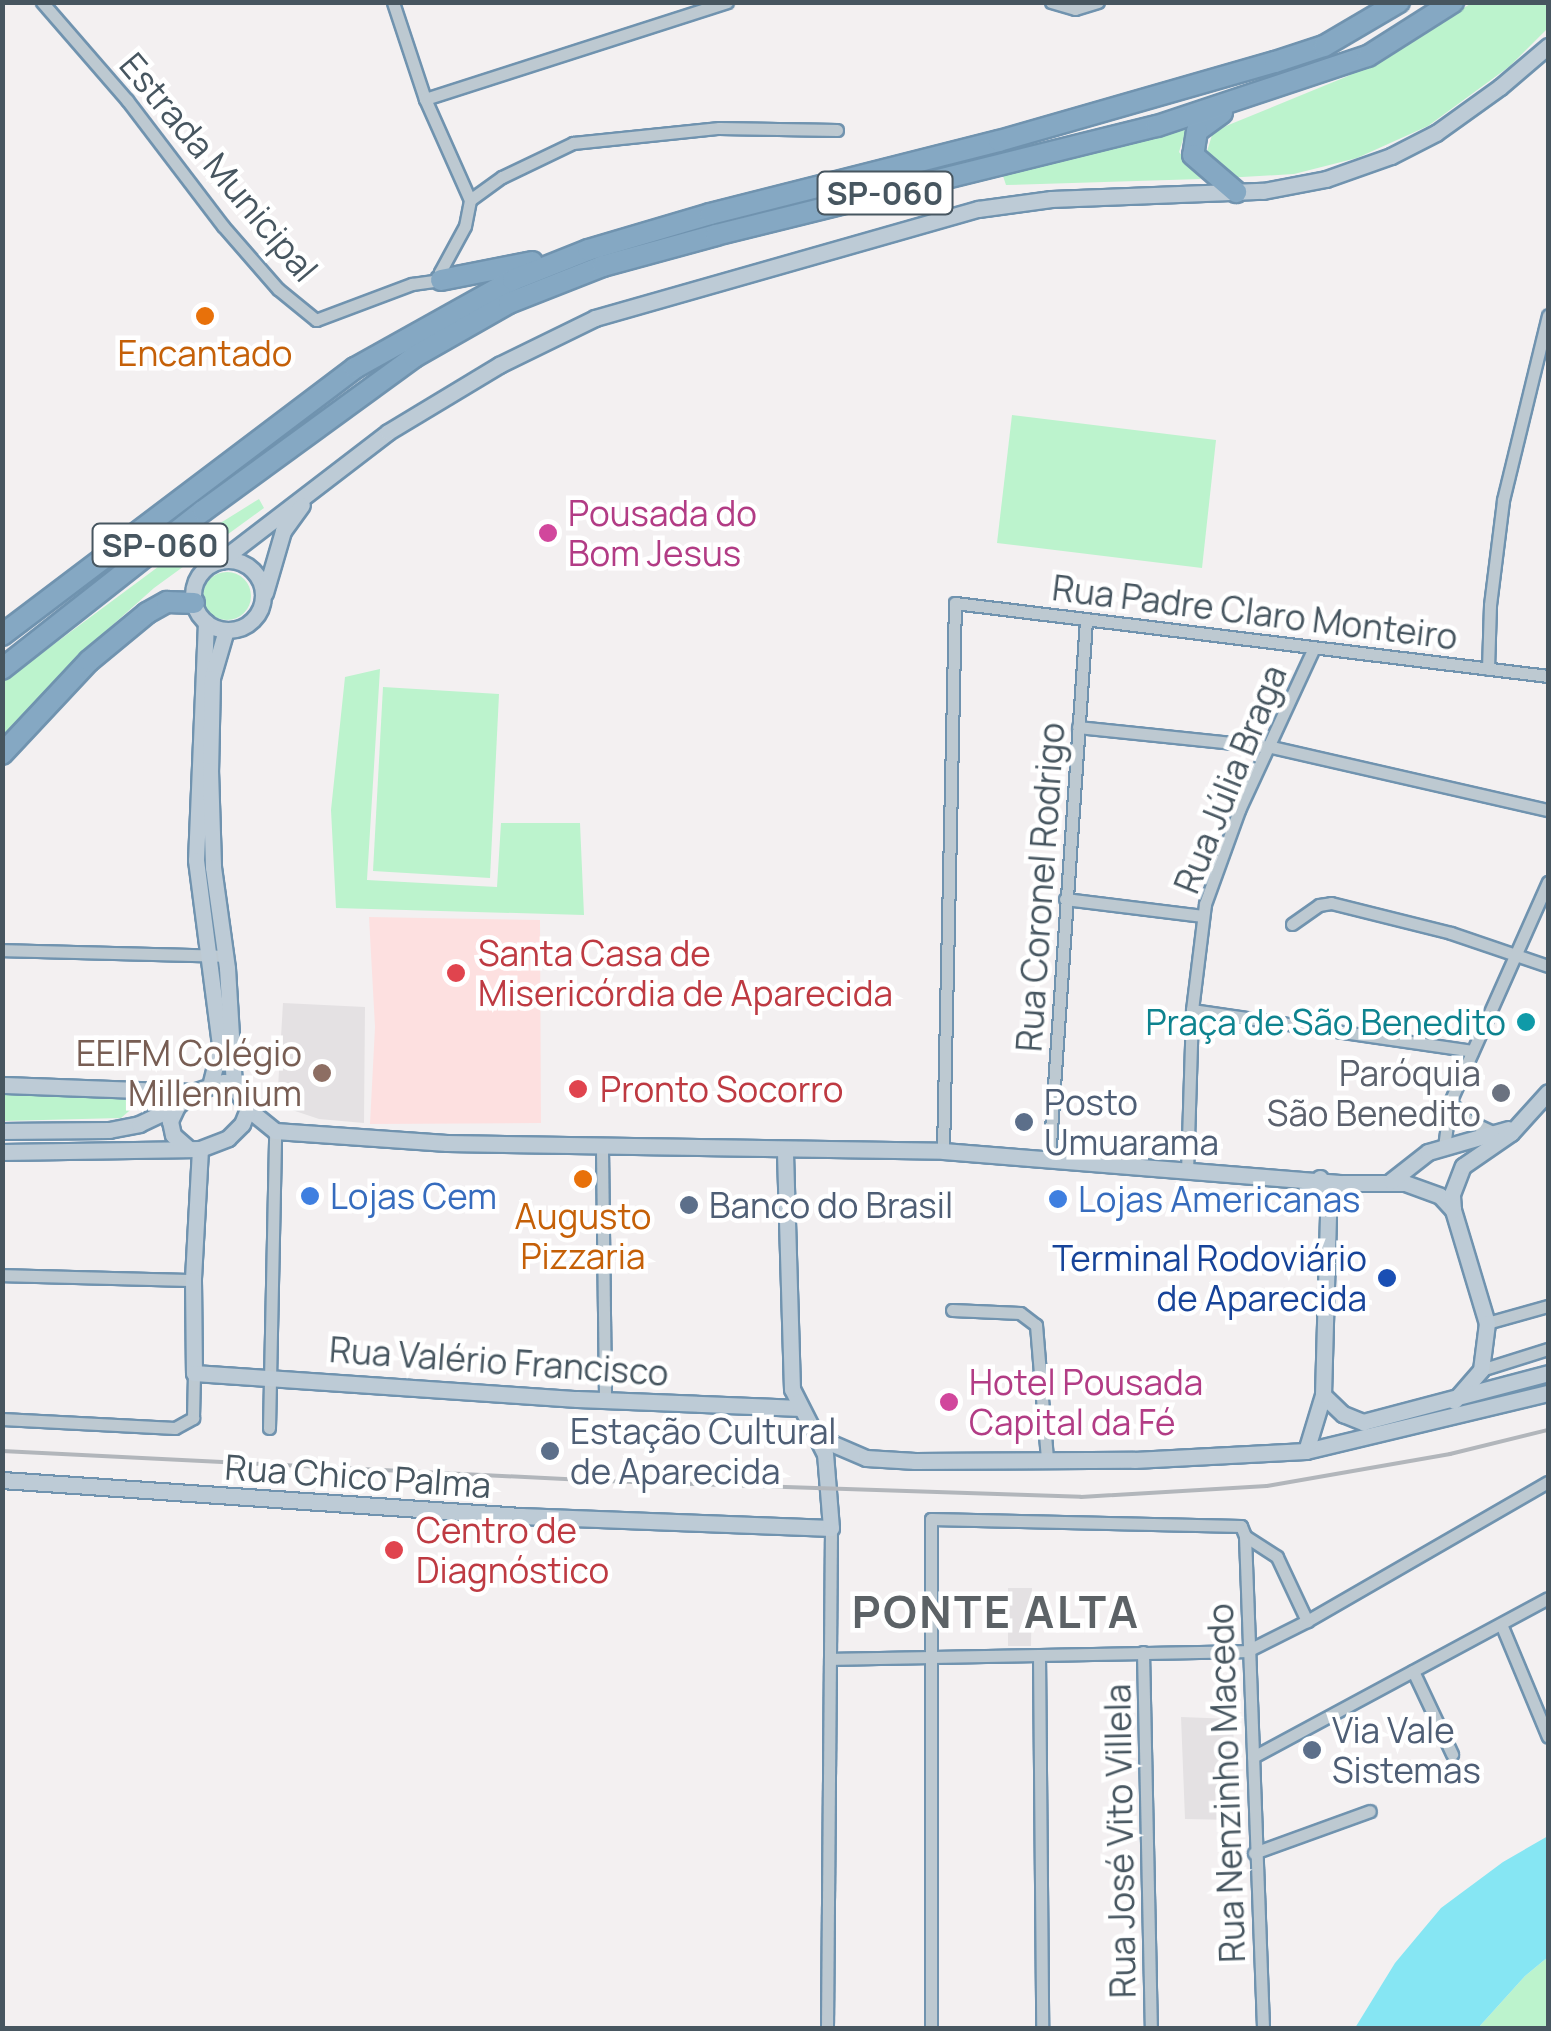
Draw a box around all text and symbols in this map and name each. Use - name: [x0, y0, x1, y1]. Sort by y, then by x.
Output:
- street label: Estrada Municipal: [111, 44, 327, 290]
- road number: SP-060: [815, 166, 955, 220]
- marker: Encantado: [194, 305, 216, 327]
- place label: Encantado: [117, 332, 293, 374]
- place label: Pousada do Bom Jesus: [568, 492, 757, 574]
- road number: SP-060: [90, 518, 230, 572]
- marker: Pousada do Bom Jesus: [537, 522, 559, 544]
- street label: Rua Padre Claro Monteiro: [1050, 566, 1460, 658]
- street label: Rua Júlia Braga: [1165, 659, 1295, 899]
- street label: Rua Coronel Rodrigo: [1008, 721, 1072, 1053]
- place label: Santa Casa de Misericórdia de Aparecida: [478, 932, 893, 1014]
- marker: Santa Casa de Misericórdia de Aparecida: [443, 960, 469, 986]
- place label: Praça de São Benedito: [1145, 1001, 1506, 1043]
- marker: Praça de São Benedito: [1515, 1011, 1537, 1033]
- place label: EEIFM Colégio Millennium: [76, 1032, 302, 1114]
- place label: Paróquia São Benedito: [1267, 1052, 1481, 1134]
- marker: EEIFM Colégio Millennium: [311, 1062, 333, 1084]
- place label: Pronto Socorro: [600, 1068, 843, 1110]
- marker: Pronto Socorro: [565, 1076, 591, 1102]
- place label: Posto Umuarama: [1044, 1081, 1219, 1163]
- marker: Paróquia São Benedito: [1490, 1082, 1512, 1104]
- marker: Posto Umuarama: [1013, 1111, 1035, 1133]
- marker: Augusto Pizzaria: [572, 1168, 594, 1190]
- place label: Lojas Cem: [330, 1175, 497, 1217]
- place label: Lojas Americanas: [1078, 1178, 1360, 1220]
- place label: Banco do Brasil: [709, 1184, 953, 1226]
- marker: Lojas Cem: [299, 1185, 321, 1207]
- marker: Lojas Americanas: [1047, 1188, 1069, 1210]
- marker: Banco do Brasil: [678, 1194, 700, 1216]
- place label: Augusto Pizzaria: [515, 1195, 651, 1277]
- place label: Terminal Rodoviário de Aparecida: [1052, 1237, 1367, 1319]
- marker: Terminal Rodoviário de Aparecida: [1376, 1267, 1398, 1289]
- street label: Rua Valério Francisco: [328, 1328, 670, 1394]
- place label: Hotel Pousada Capital da Fé: [969, 1361, 1203, 1443]
- marker: Hotel Pousada Capital da Fé: [938, 1391, 960, 1413]
- place label: Estação Cultural de Aparecida: [570, 1410, 837, 1492]
- marker: Estação Cultural de Aparecida: [539, 1440, 561, 1462]
- street label: Rua Chico Palma: [223, 1446, 493, 1506]
- place label: Centro de Diagnóstico: [416, 1509, 609, 1591]
- marker: Centro de Diagnóstico: [381, 1537, 407, 1563]
- district label: PONTE ALTA: [852, 1585, 1140, 1639]
- street label: Rua Nenzinho Macedo: [1199, 1603, 1253, 1963]
- street label: Rua José Vito Villela: [1096, 1683, 1144, 1999]
- place label: Via Vale Sistemas: [1332, 1709, 1481, 1791]
- marker: Via Vale Sistemas: [1301, 1739, 1323, 1761]

